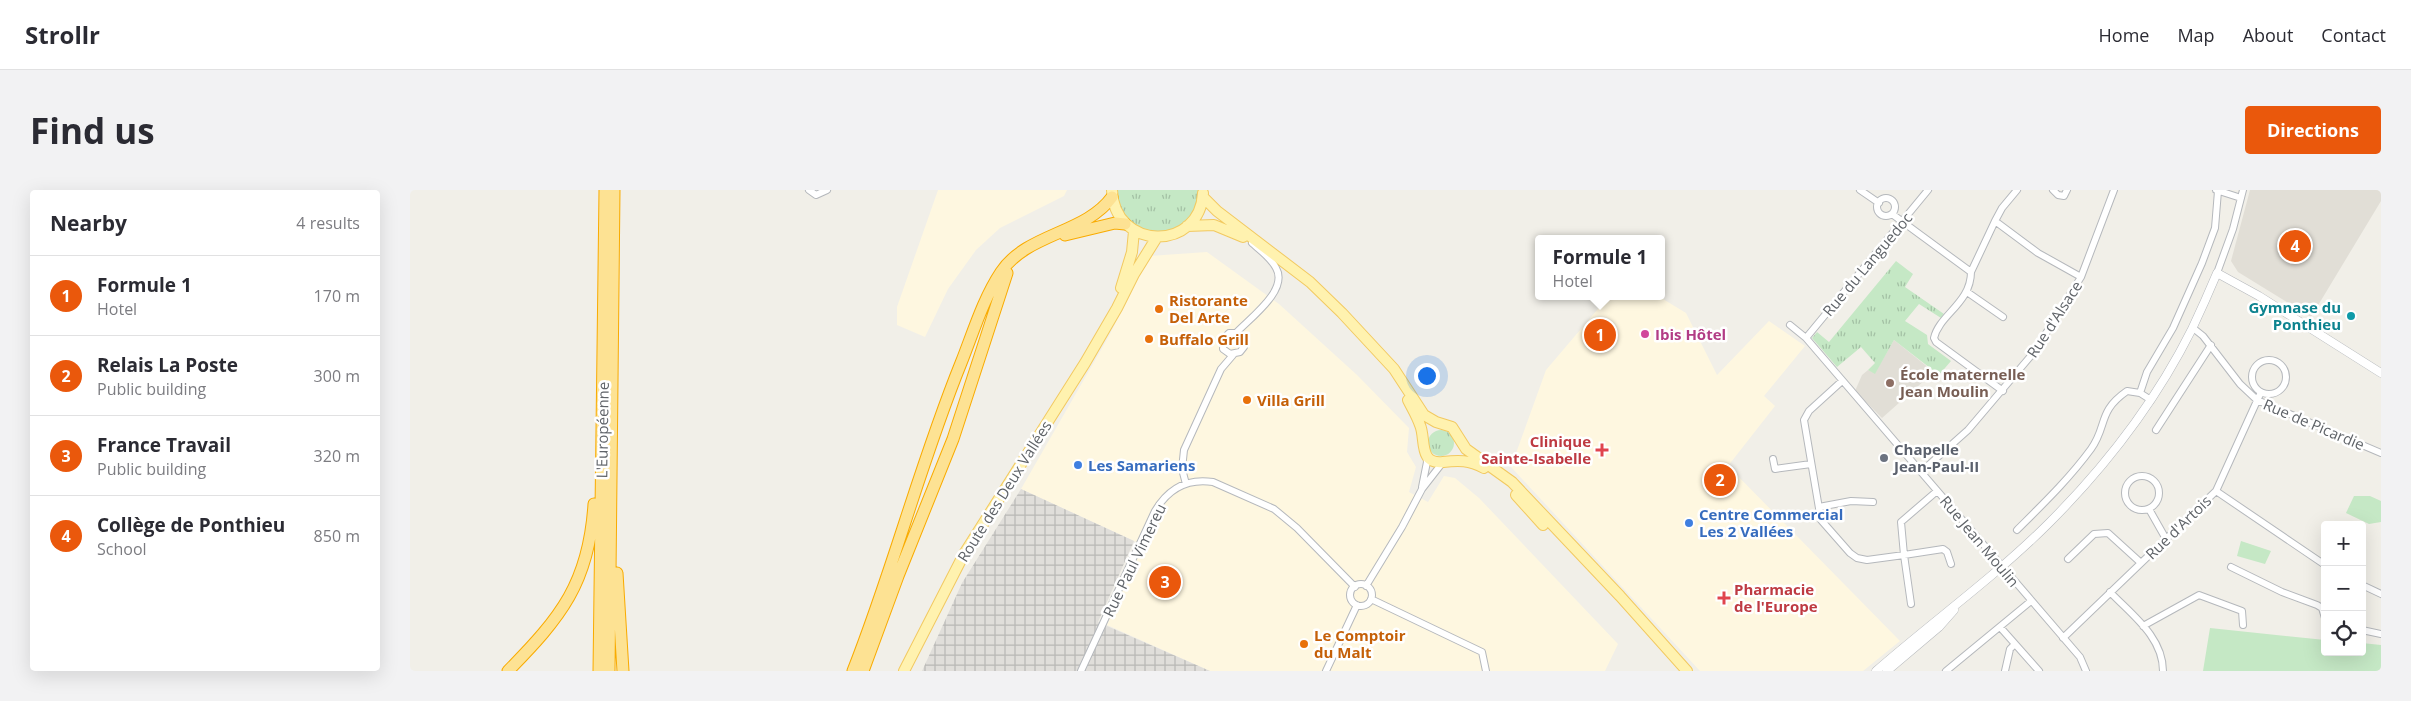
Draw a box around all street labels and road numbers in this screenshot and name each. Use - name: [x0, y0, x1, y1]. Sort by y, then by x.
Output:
- street label: Rue du Languedoc: [1818, 208, 1916, 320]
- street label: Rue d'Alsace: [2022, 277, 2086, 361]
- street label: L'Européenne: [591, 382, 613, 478]
- street label: Rue de Picardie: [2260, 394, 2368, 454]
- street label: Route des Deux Vallées: [952, 417, 1056, 565]
- street label: Rue Jean Moulin: [1936, 491, 2024, 591]
- street label: Rue d'Artois: [2141, 491, 2215, 563]
- street label: Rue Paul Vimereu: [1098, 500, 1170, 620]

